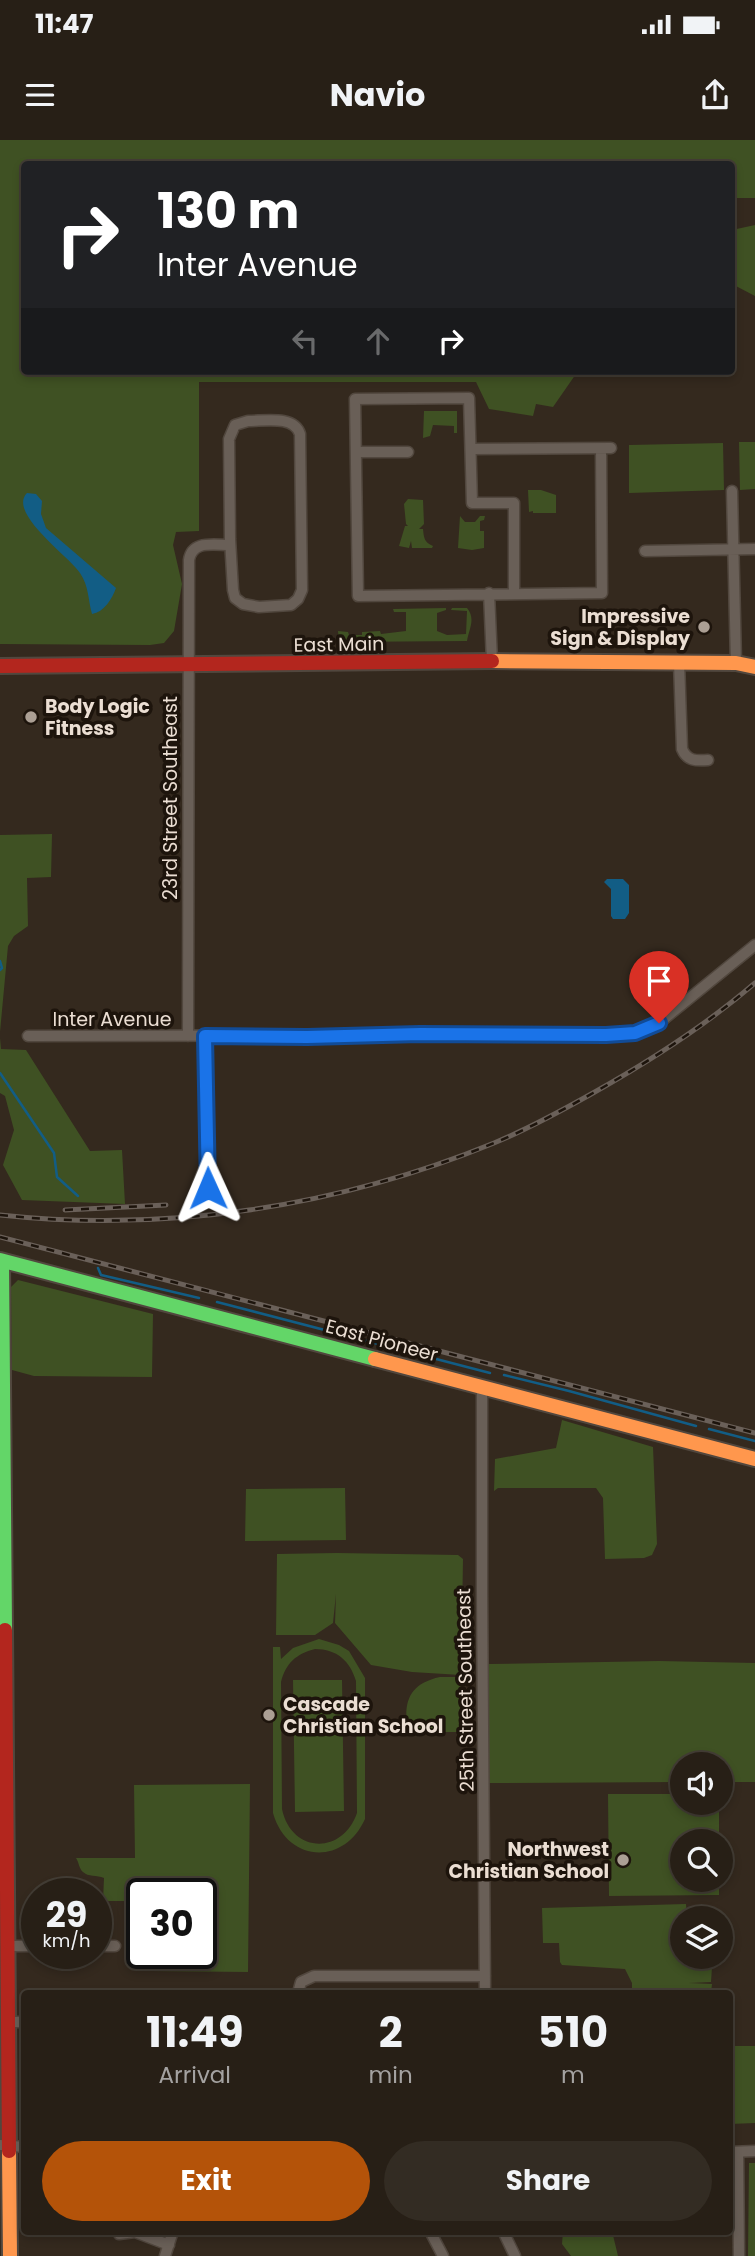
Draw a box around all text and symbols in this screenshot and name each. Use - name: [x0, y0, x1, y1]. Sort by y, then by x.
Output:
- text: 11:47: [35, 6, 93, 42]
- text: Navio: [330, 72, 425, 117]
- icon: menu: [21, 76, 59, 114]
- icon: share: [696, 76, 734, 114]
- text: 130 m: [157, 177, 299, 245]
- icon: right: [42, 189, 133, 280]
- text: Inter Avenue: [157, 242, 357, 287]
- icon: left: [286, 322, 324, 360]
- icon: ahead: [359, 322, 397, 360]
- icon: right: [432, 322, 470, 360]
- place label: Impressive Sign & Display: [550, 603, 691, 652]
- marker: Impressive Sign & Display: [696, 619, 712, 635]
- street label: East Main: [294, 630, 385, 659]
- place label: Body Logic Fitness: [45, 693, 150, 742]
- street label: 23rd Street Southeast: [157, 696, 184, 900]
- marker: Body Logic Fitness: [23, 709, 39, 725]
- pin: [629, 951, 689, 1023]
- icon: arrive: [640, 962, 678, 1000]
- street label: Inter Avenue: [52, 1006, 172, 1033]
- position arrow: [171, 1151, 245, 1225]
- street label: East Pioneer: [323, 1313, 441, 1368]
- street label: 25th Street Southeast: [450, 1588, 481, 1792]
- place label: Cascade Christian School: [283, 1691, 443, 1740]
- marker: Cascade Christian School: [261, 1707, 277, 1723]
- map controls: [670, 1752, 733, 1969]
- button: sound: [670, 1752, 733, 1815]
- button: search: [670, 1829, 733, 1892]
- place label: Northwest Christian School: [449, 1836, 609, 1885]
- marker: Northwest Christian School: [615, 1852, 631, 1868]
- speed limit sign: 30: [126, 1878, 217, 1969]
- text: 29: [46, 1890, 87, 1939]
- button: layers: [670, 1906, 733, 1969]
- text: km/h: [43, 1928, 90, 1953]
- text: 11:49: [146, 2003, 244, 2062]
- text: 2: [379, 2003, 403, 2062]
- text: 510: [538, 2003, 608, 2062]
- text: Arrival: [159, 2059, 231, 2091]
- text: min: [369, 2059, 413, 2091]
- text: m: [561, 2059, 585, 2091]
- button: Exit: [42, 2141, 370, 2221]
- button: Share: [384, 2141, 712, 2221]

